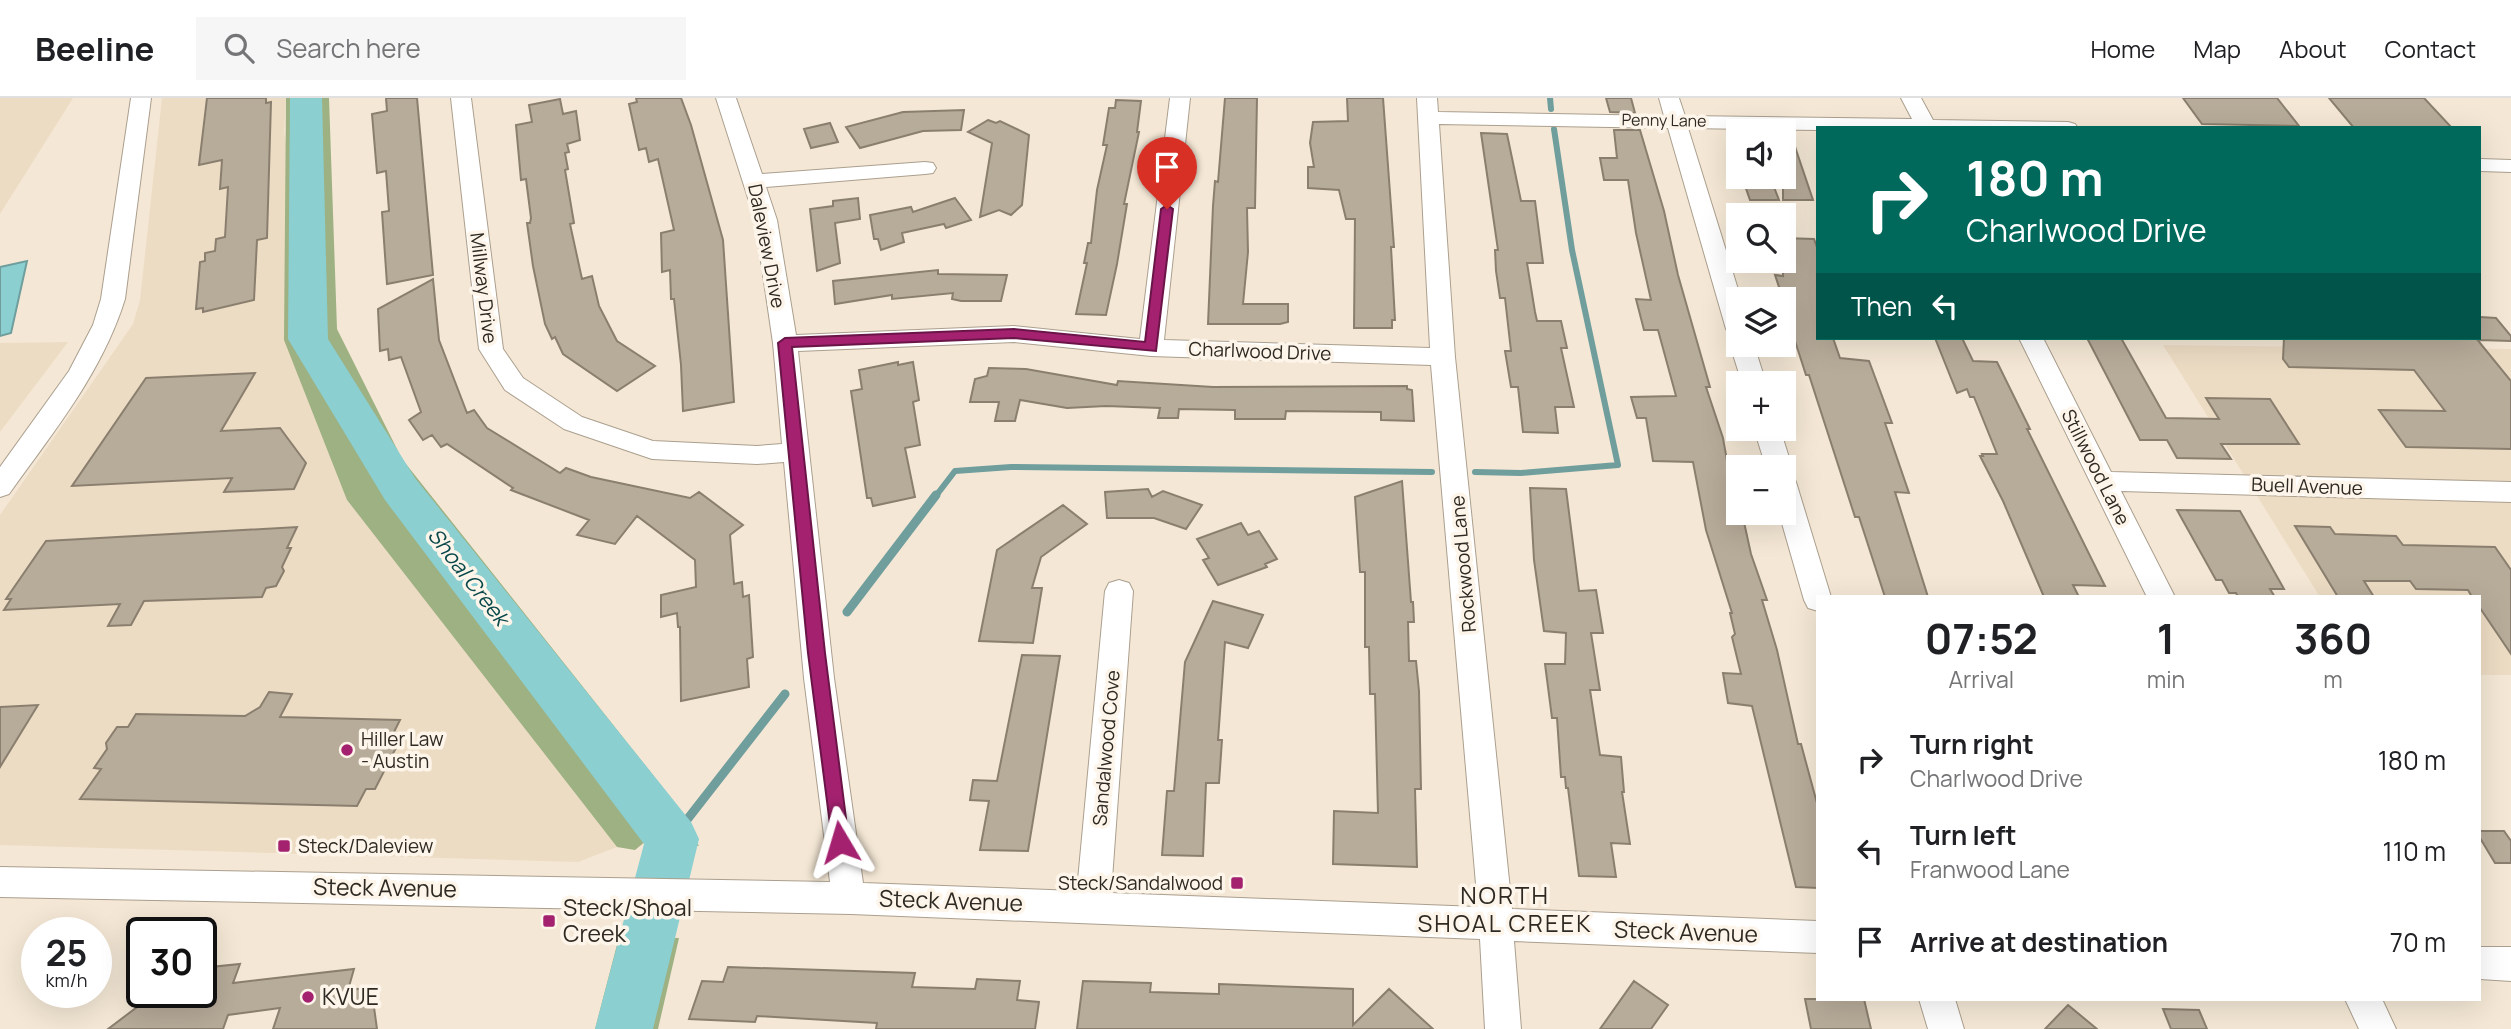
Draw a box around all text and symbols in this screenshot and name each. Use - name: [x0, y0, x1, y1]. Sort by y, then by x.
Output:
- search box: [196, 17, 686, 80]
- text: Beeline: [35, 26, 154, 71]
- icon: search: [220, 29, 258, 67]
- text: Search here: [276, 30, 421, 66]
- text: Home: [2090, 32, 2155, 65]
- text: Map: [2193, 32, 2241, 65]
- text: About: [2279, 32, 2347, 65]
- text: Contact: [2385, 32, 2476, 65]
- street label: Penny Lane: [1621, 108, 1707, 132]
- map controls: [1726, 119, 1796, 525]
- button: sound: [1726, 119, 1796, 189]
- pin: [1137, 137, 1197, 209]
- text: 180 m: [1966, 144, 2104, 211]
- icon: arrive: [1148, 148, 1186, 186]
- icon: right: [1851, 154, 1942, 245]
- street label: Daleview Drive: [742, 182, 792, 310]
- button: search: [1726, 203, 1796, 273]
- text: Charlwood Drive: [1966, 208, 2207, 252]
- street label: Millway Drive: [464, 231, 504, 345]
- button: layers: [1726, 287, 1796, 357]
- icon: left: [1926, 287, 1964, 325]
- text: Then: [1851, 288, 1912, 324]
- street label: Charlwood Drive: [1188, 336, 1332, 366]
- button: +: [1726, 371, 1796, 441]
- street label: Stillwood Lane: [2056, 405, 2136, 529]
- button: −: [1726, 455, 1796, 525]
- street label: Buell Avenue: [2251, 471, 2363, 501]
- street label: Rockwood Lane: [1444, 494, 1482, 634]
- water label: Shoal Creek: [422, 522, 517, 633]
- text: 07:52: [1925, 609, 2038, 667]
- text: 1: [2157, 609, 2175, 667]
- text: 360: [2294, 609, 2372, 667]
- text: Arrival: [1948, 663, 2014, 695]
- text: min: [2147, 663, 2185, 695]
- text: m: [2323, 663, 2343, 695]
- street label: Sandalwood Cove: [1086, 669, 1126, 827]
- place label: Hiller Law - Austin: [361, 726, 444, 774]
- text: Turn right: [1910, 726, 2034, 762]
- icon: right: [1851, 741, 1889, 779]
- marker: Hiller Law - Austin: [339, 742, 355, 758]
- text: 180 m: [2378, 742, 2446, 778]
- text: Charlwood Drive: [1910, 762, 2083, 794]
- position arrow: [803, 805, 877, 879]
- text: Turn left: [1910, 817, 2017, 853]
- icon: left: [1851, 832, 1889, 870]
- place label: Steck/Daleview: [298, 833, 434, 859]
- text: 110 m: [2383, 833, 2446, 869]
- marker: Steck/Daleview: [276, 838, 292, 854]
- text: Franwood Lane: [1910, 853, 2070, 885]
- street label: Steck Avenue: [313, 870, 457, 904]
- place label: Steck/Sandalwood: [1058, 870, 1223, 896]
- marker: Steck/Sandalwood: [1229, 875, 1245, 891]
- district label: NORTH SHOAL CREEK: [1417, 878, 1593, 939]
- street label: Steck Avenue: [879, 882, 1023, 919]
- place label: Steck/Shoal Creek: [563, 891, 692, 949]
- marker: Steck/Shoal Creek: [541, 913, 557, 929]
- street label: Steck Avenue: [1614, 913, 1758, 950]
- speed limit sign: 30: [126, 917, 217, 1008]
- icon: arrive: [1851, 923, 1889, 961]
- text: Arrive at destination: [1910, 924, 2168, 960]
- text: 70 m: [2390, 924, 2446, 960]
- text: 25: [46, 929, 87, 977]
- text: km/h: [46, 968, 87, 992]
- place label: KVUE: [322, 980, 379, 1012]
- marker: KVUE: [300, 989, 316, 1005]

